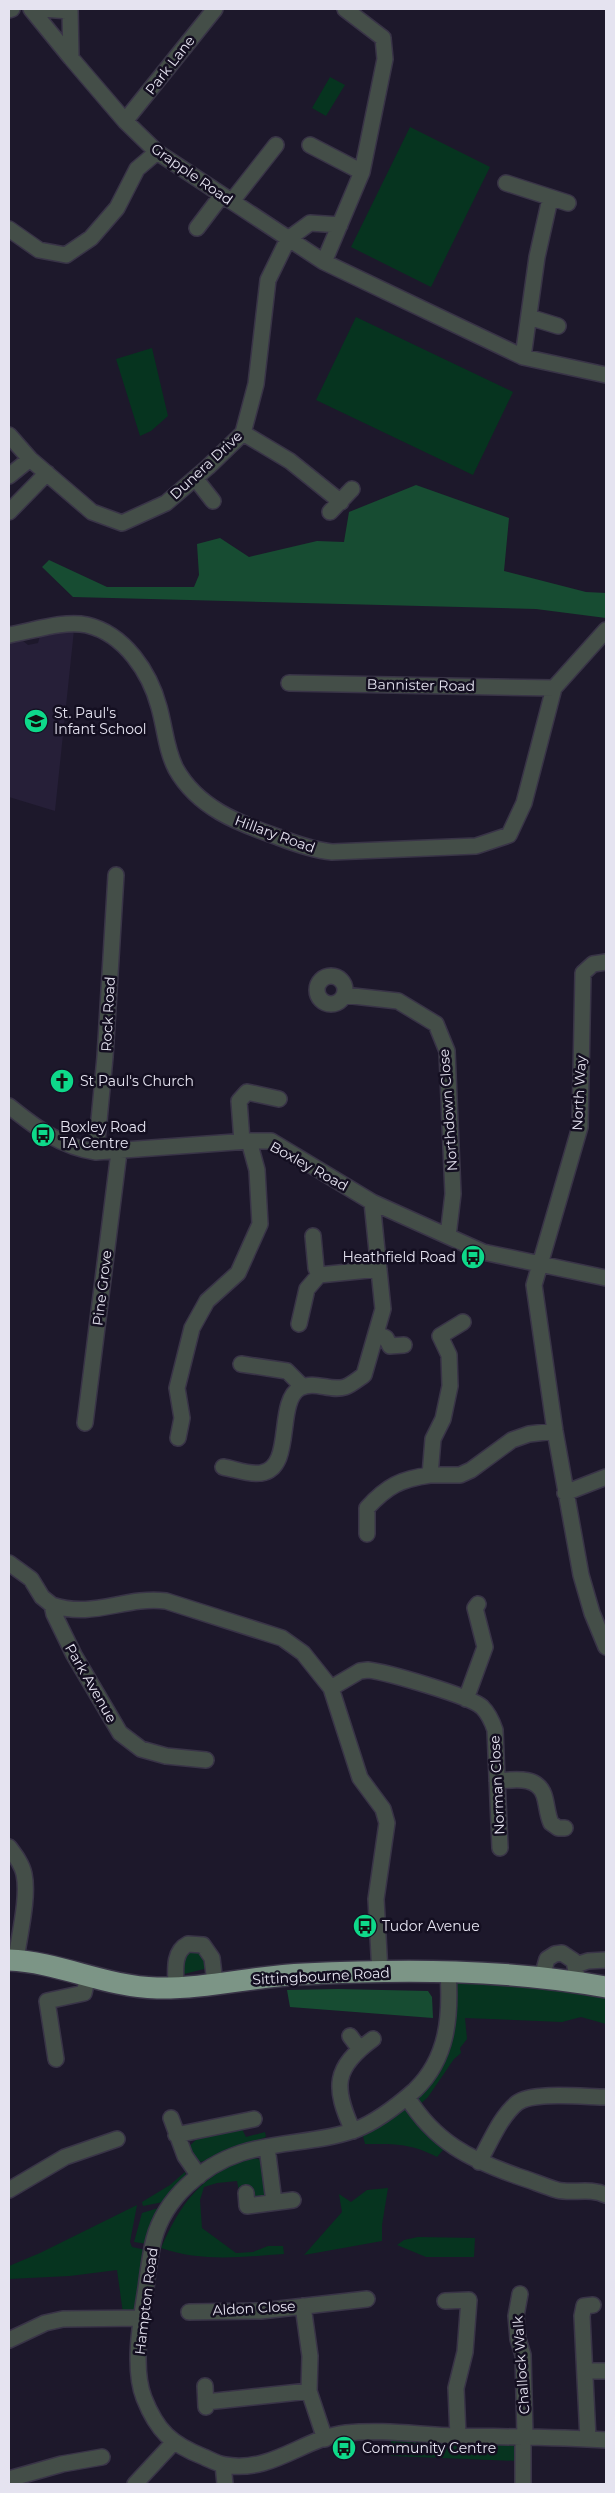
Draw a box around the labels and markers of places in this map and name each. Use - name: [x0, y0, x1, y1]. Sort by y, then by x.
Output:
- place label: St. Paul's Infant School: [54, 704, 147, 738]
- school or university icon: St. Paul's Infant School: [23, 708, 49, 734]
- church icon: St Paul's Church: [49, 1068, 75, 1094]
- place label: St Paul's Church: [80, 1072, 194, 1090]
- place label: Boxley Road TA Centre: [60, 1118, 147, 1152]
- bus stop icon: Boxley Road TA Centre: [30, 1122, 56, 1148]
- bus stop icon: Heathfield Road: [460, 1244, 486, 1270]
- place label: Heathfield Road: [342, 1248, 456, 1266]
- bus stop icon: Tudor Avenue: [352, 1913, 378, 1939]
- place label: Tudor Avenue: [382, 1917, 480, 1935]
- bus stop icon: Community Centre: [331, 2435, 357, 2461]
- place label: Community Centre: [362, 2439, 496, 2457]

